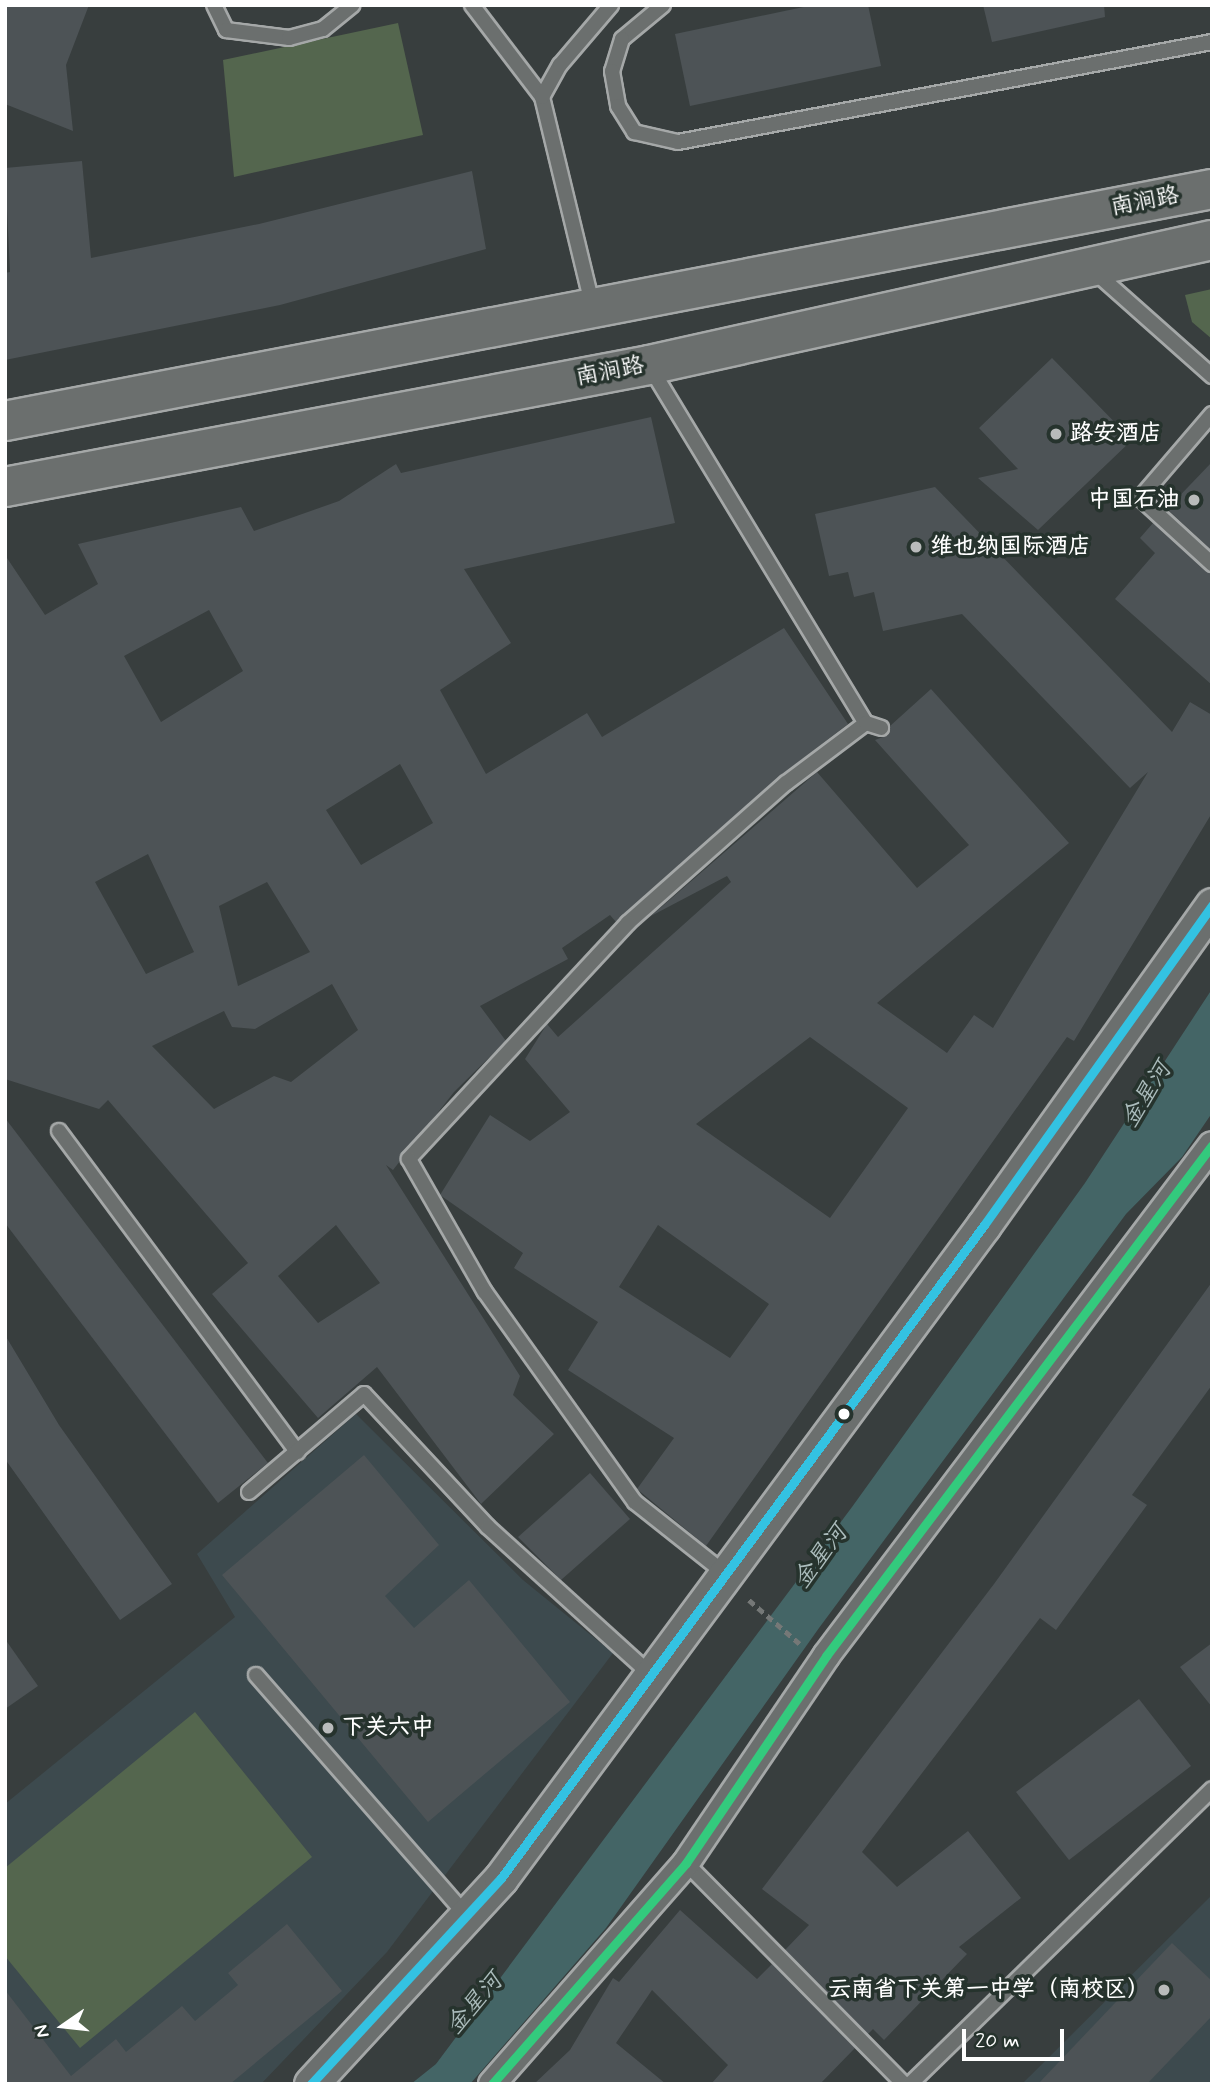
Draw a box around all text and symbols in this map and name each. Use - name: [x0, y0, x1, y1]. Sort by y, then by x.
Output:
- street label: 南涧路: [1109, 182, 1181, 222]
- street label: 南涧路: [574, 352, 646, 392]
- place label: 路安酒店: [1070, 420, 1162, 448]
- marker: 路安酒店: [1048, 426, 1064, 442]
- place label: 中国石油: [1088, 486, 1180, 514]
- marker: 中国石油: [1186, 492, 1202, 508]
- place label: 维也纳国际酒店: [930, 533, 1091, 561]
- marker: 维也纳国际酒店: [908, 539, 924, 555]
- water label: 金星河: [1116, 1057, 1178, 1133]
- unlabelled marker: [837, 1407, 851, 1421]
- water label: 金星河: [788, 1520, 854, 1594]
- place label: 下关六中: [342, 1714, 434, 1742]
- marker: 下关六中: [320, 1720, 336, 1736]
- water label: 金星河: [441, 1967, 509, 2041]
- place label: 云南省下关第一中学（南校区）: [828, 1976, 1150, 2004]
- marker: 云南省下关第一中学（南校区）: [1156, 1982, 1172, 1998]
- north arrow: [28, 1991, 98, 2061]
- scale bar: [965, 2016, 1066, 2060]
- text: N: [28, 2022, 56, 2040]
- text: 20 m: [975, 2027, 1020, 2055]

